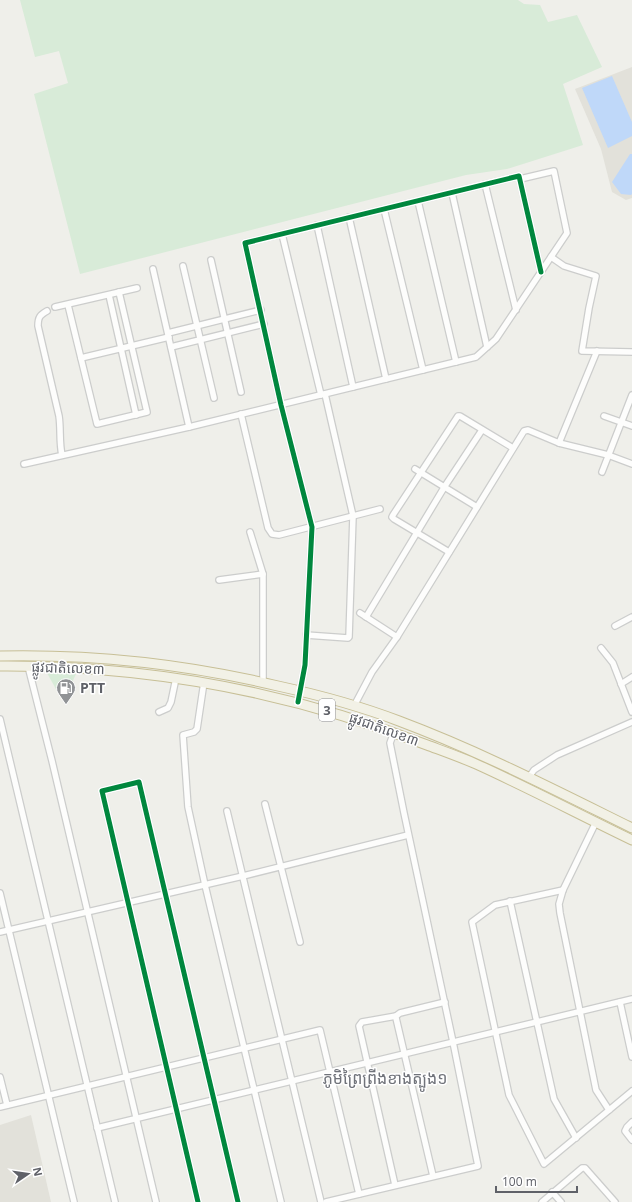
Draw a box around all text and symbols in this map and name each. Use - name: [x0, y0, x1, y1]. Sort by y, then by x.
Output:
- street label: ផ្លូវជាតិលេខ៣: [31, 657, 105, 681]
- fuel station icon: PTT: [55, 677, 77, 705]
- place label: PTT: [80, 678, 105, 697]
- road number: 3: [319, 699, 335, 721]
- street label: ផ្លូវជាតិលេខ៣: [345, 707, 422, 753]
- district label: ភូមិព្រៃព្រីងខាងត្បូង១: [323, 1067, 447, 1092]
- north arrow: [8, 1154, 48, 1194]
- text: N: [30, 1166, 47, 1178]
- scale bar: [496, 1168, 577, 1194]
- text: 100 m: [502, 1173, 537, 1190]

